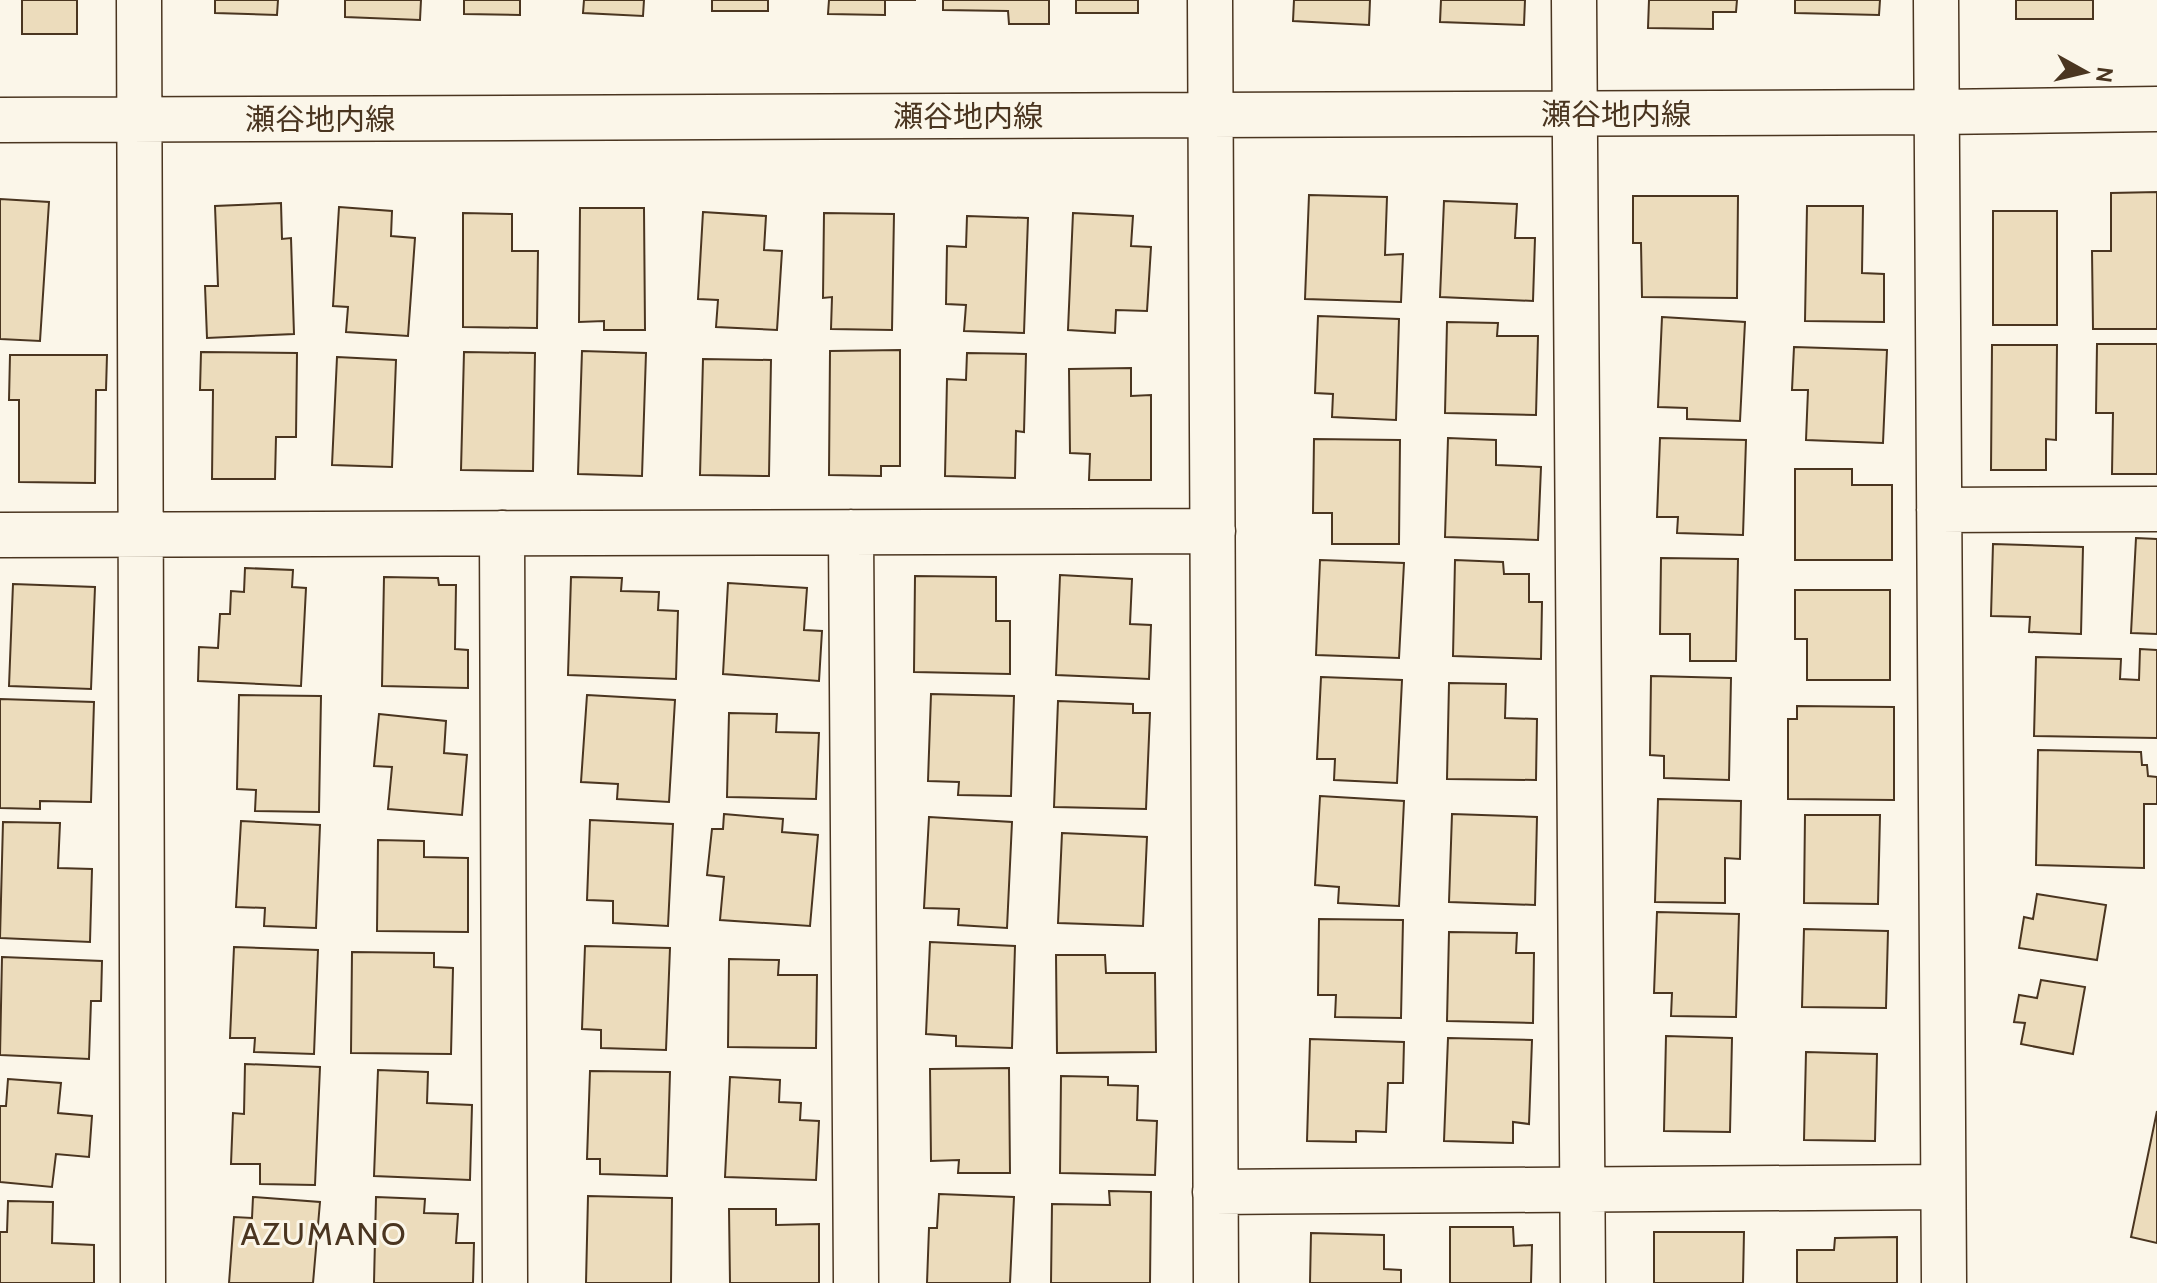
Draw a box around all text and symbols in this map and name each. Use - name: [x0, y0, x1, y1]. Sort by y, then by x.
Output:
- north arrow: [2045, 32, 2125, 112]
- text: N: [2090, 65, 2119, 84]
- street label: 瀬谷地内線: [1541, 96, 1691, 133]
- street label: 瀬谷地内線: [893, 98, 1043, 135]
- street label: 瀬谷地内線: [245, 101, 395, 138]
- district label: AZUMANO: [240, 1214, 408, 1253]

